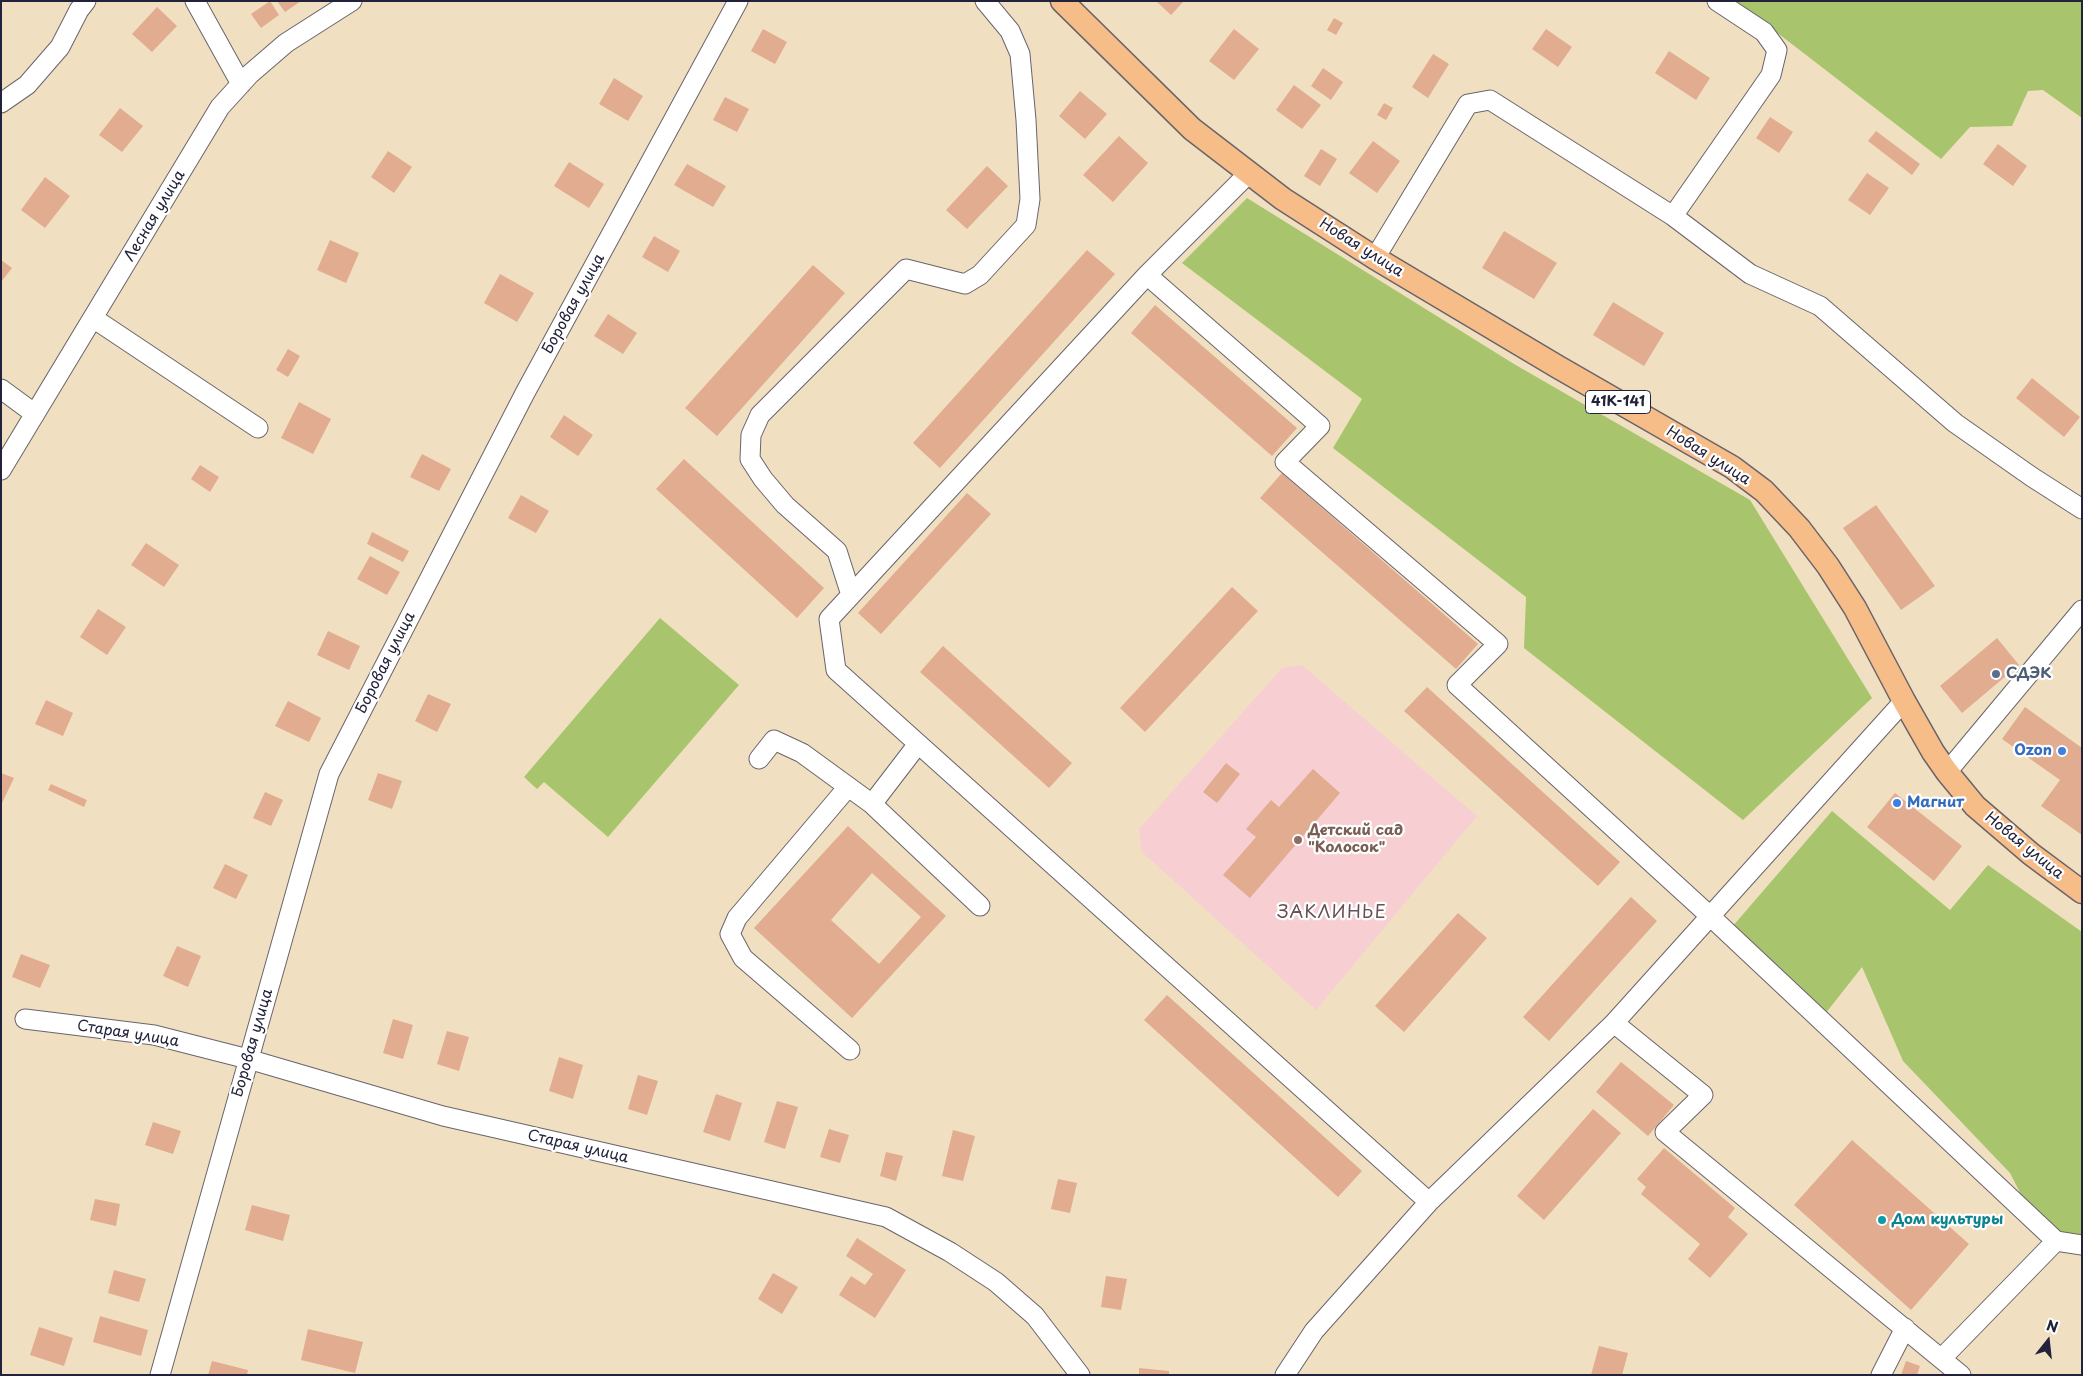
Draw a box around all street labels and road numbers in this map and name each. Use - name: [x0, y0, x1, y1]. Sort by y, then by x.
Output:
- street label: Лесная улица: [121, 167, 189, 265]
- street label: Новая улица: [1316, 215, 1406, 281]
- street label: Боровая улица: [539, 251, 609, 357]
- road number: 41К-141: [1586, 391, 1650, 414]
- street label: Новая улица: [1663, 423, 1753, 489]
- street label: Боровая улица: [353, 609, 419, 717]
- street label: Новая улица: [1981, 809, 2067, 883]
- street label: Боровая улица: [229, 987, 277, 1099]
- street label: Старая улица: [76, 1017, 180, 1051]
- street label: Старая улица: [526, 1127, 630, 1167]

